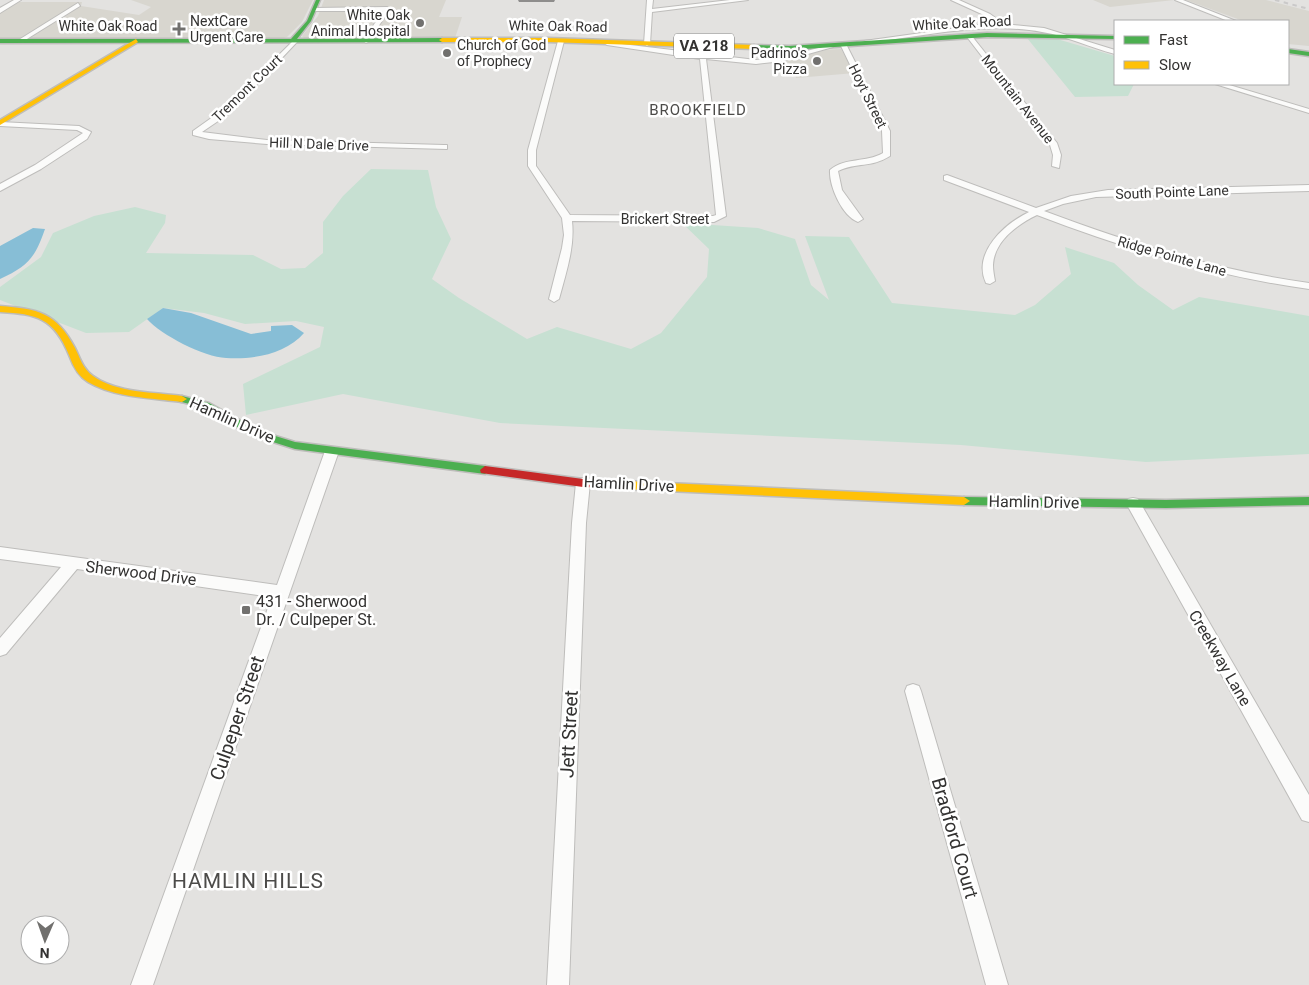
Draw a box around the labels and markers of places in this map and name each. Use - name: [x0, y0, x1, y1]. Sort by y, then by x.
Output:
- place label: White Oak Animal Hospital: [311, 7, 411, 39]
- place label: NextCare Urgent Care: [190, 13, 264, 45]
- marker: White Oak Animal Hospital: [414, 17, 426, 29]
- marker: NextCare Urgent Care: [172, 22, 186, 36]
- place label: Church of God of Prophecy: [457, 37, 546, 69]
- place label: Padrino's Pizza: [751, 45, 807, 77]
- marker: Church of God of Prophecy: [441, 47, 453, 59]
- marker: Padrino's Pizza: [811, 55, 823, 67]
- place label: 431 - Sherwood Dr. / Culpeper St.: [256, 592, 376, 629]
- marker: 431 - Sherwood Dr. / Culpeper St.: [240, 604, 252, 616]

